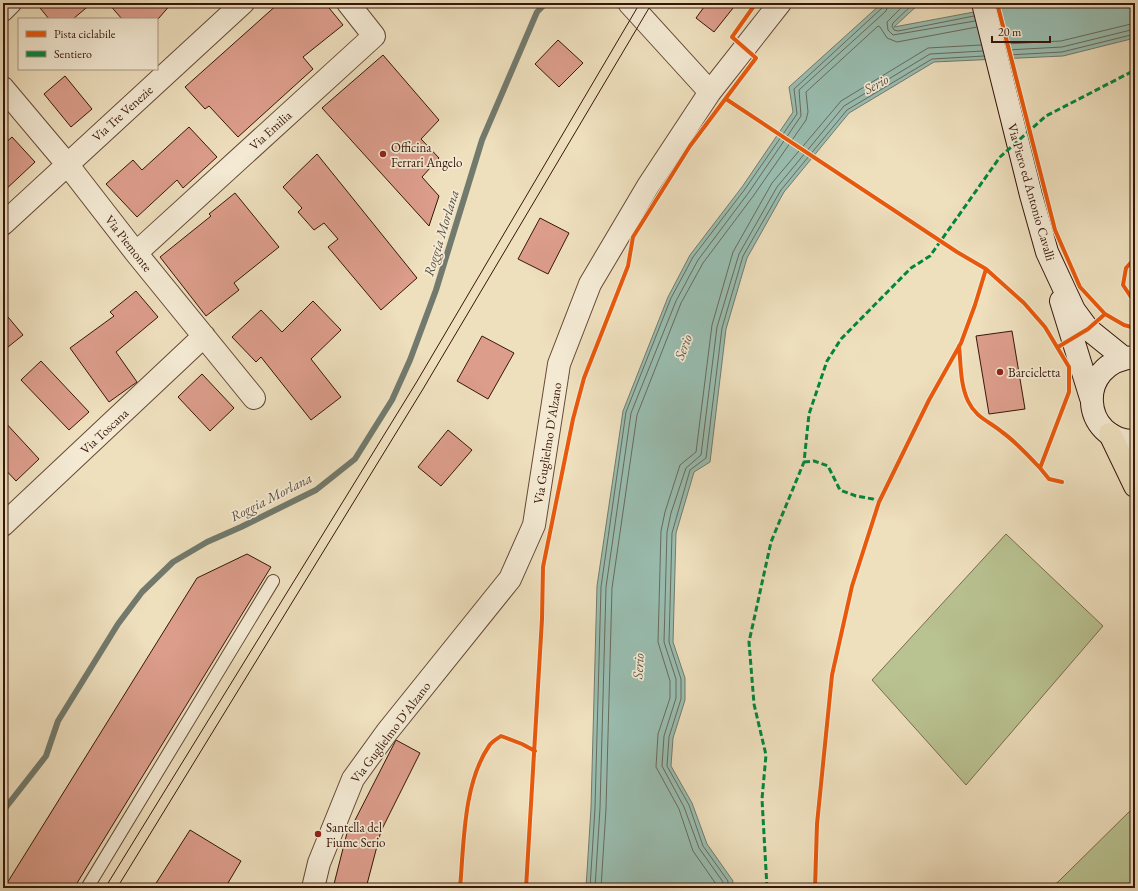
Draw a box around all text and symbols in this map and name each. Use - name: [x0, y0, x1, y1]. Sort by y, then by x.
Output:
- legend: [18, 18, 158, 70]
- scale bar: [992, 18, 1050, 44]
- text: 20 m: [998, 24, 1022, 40]
- text: Pista ciclabile: [54, 26, 116, 42]
- text: Sentiero: [54, 46, 92, 62]
- water label: Serio: [859, 70, 892, 99]
- street label: Via Tre Venezie: [88, 81, 156, 145]
- street label: Via Emilia: [245, 106, 296, 154]
- street label: Via Piero ed Antonio Cavalli: [1004, 121, 1059, 263]
- place label: Officina Ferrari Angelo: [391, 139, 462, 171]
- marker: Officina Ferrari Angelo: [378, 149, 388, 159]
- water label: Roggia Morlana: [419, 187, 463, 279]
- street label: Via Piemonte: [101, 211, 156, 275]
- water label: Serio: [670, 331, 696, 363]
- place label: Barcicletta: [1008, 364, 1061, 381]
- marker: Barcicletta: [995, 367, 1005, 377]
- street label: Via Guglielmo D'Alzano: [529, 381, 566, 505]
- street label: Via Toscana: [77, 404, 133, 458]
- water label: Roggia Morlana: [227, 469, 315, 525]
- water label: Serio: [628, 652, 648, 680]
- street label: Via Guglielmo D'Alzano: [347, 678, 434, 787]
- place label: Santella del Fiume Serio: [326, 819, 386, 851]
- marker: Santella del Fiume Serio: [313, 829, 323, 839]

